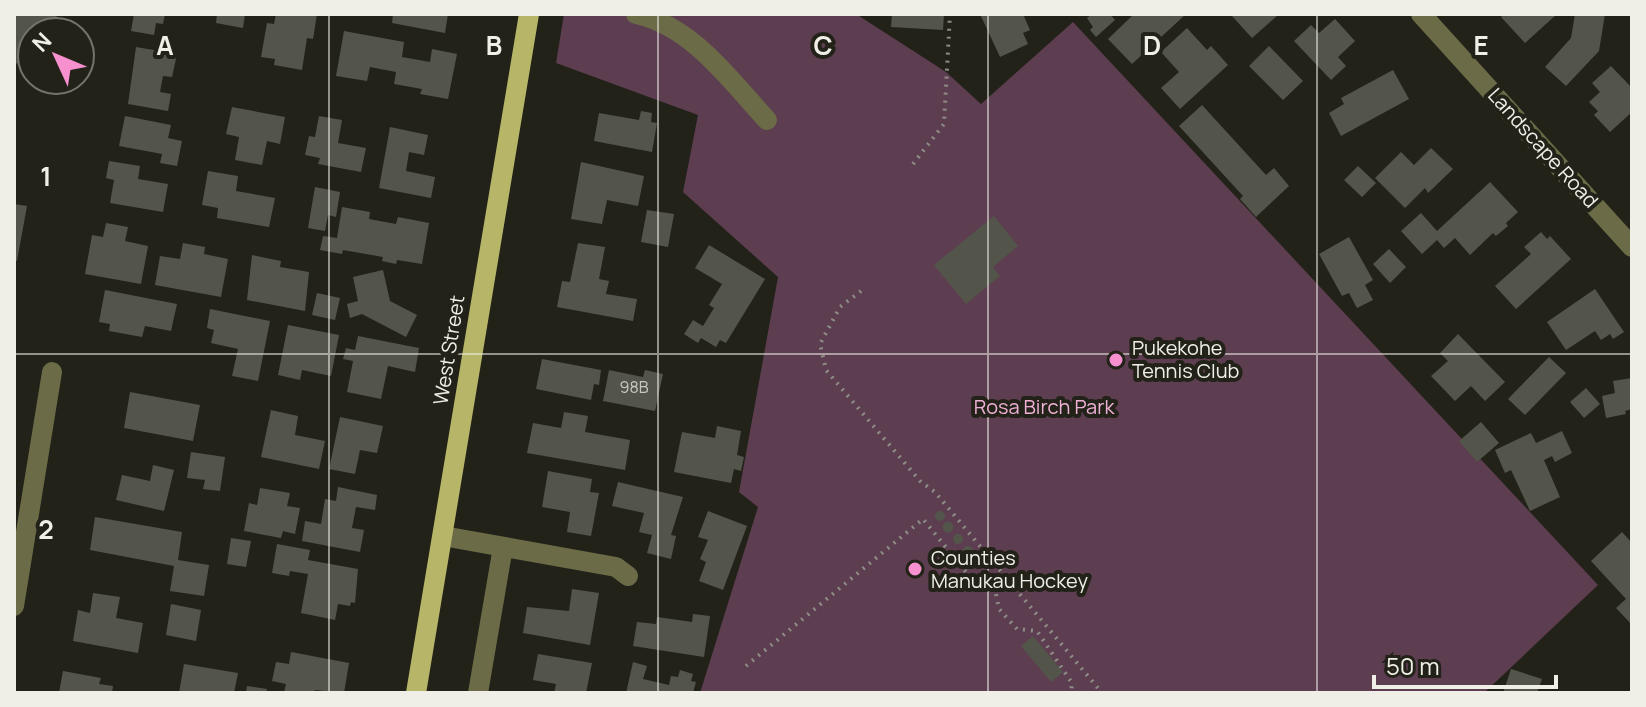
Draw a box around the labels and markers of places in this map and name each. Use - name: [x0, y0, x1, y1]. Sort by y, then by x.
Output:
- place label: Pukekohe Tennis Club: [1132, 334, 1240, 384]
- marker: Pukekohe Tennis Club: [1107, 351, 1125, 369]
- place label: Counties Manukau Hockey: [931, 544, 1088, 594]
- marker: Counties Manukau Hockey: [906, 560, 924, 578]

